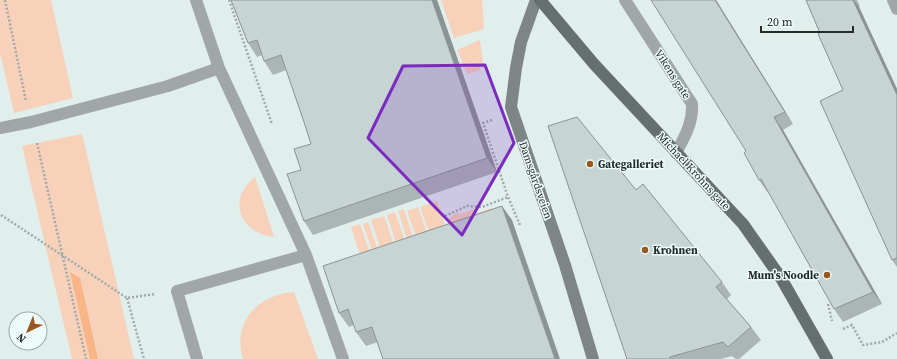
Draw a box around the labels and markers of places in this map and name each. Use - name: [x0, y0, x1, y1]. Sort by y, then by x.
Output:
- place label: Gategalleriet: [598, 157, 665, 172]
- marker: Gategalleriet: [585, 159, 595, 169]
- place label: Krohnen: [653, 243, 698, 258]
- marker: Krohnen: [640, 245, 650, 255]
- place label: Mum's Noodle: [748, 268, 819, 283]
- marker: Mum's Noodle: [822, 270, 832, 280]

